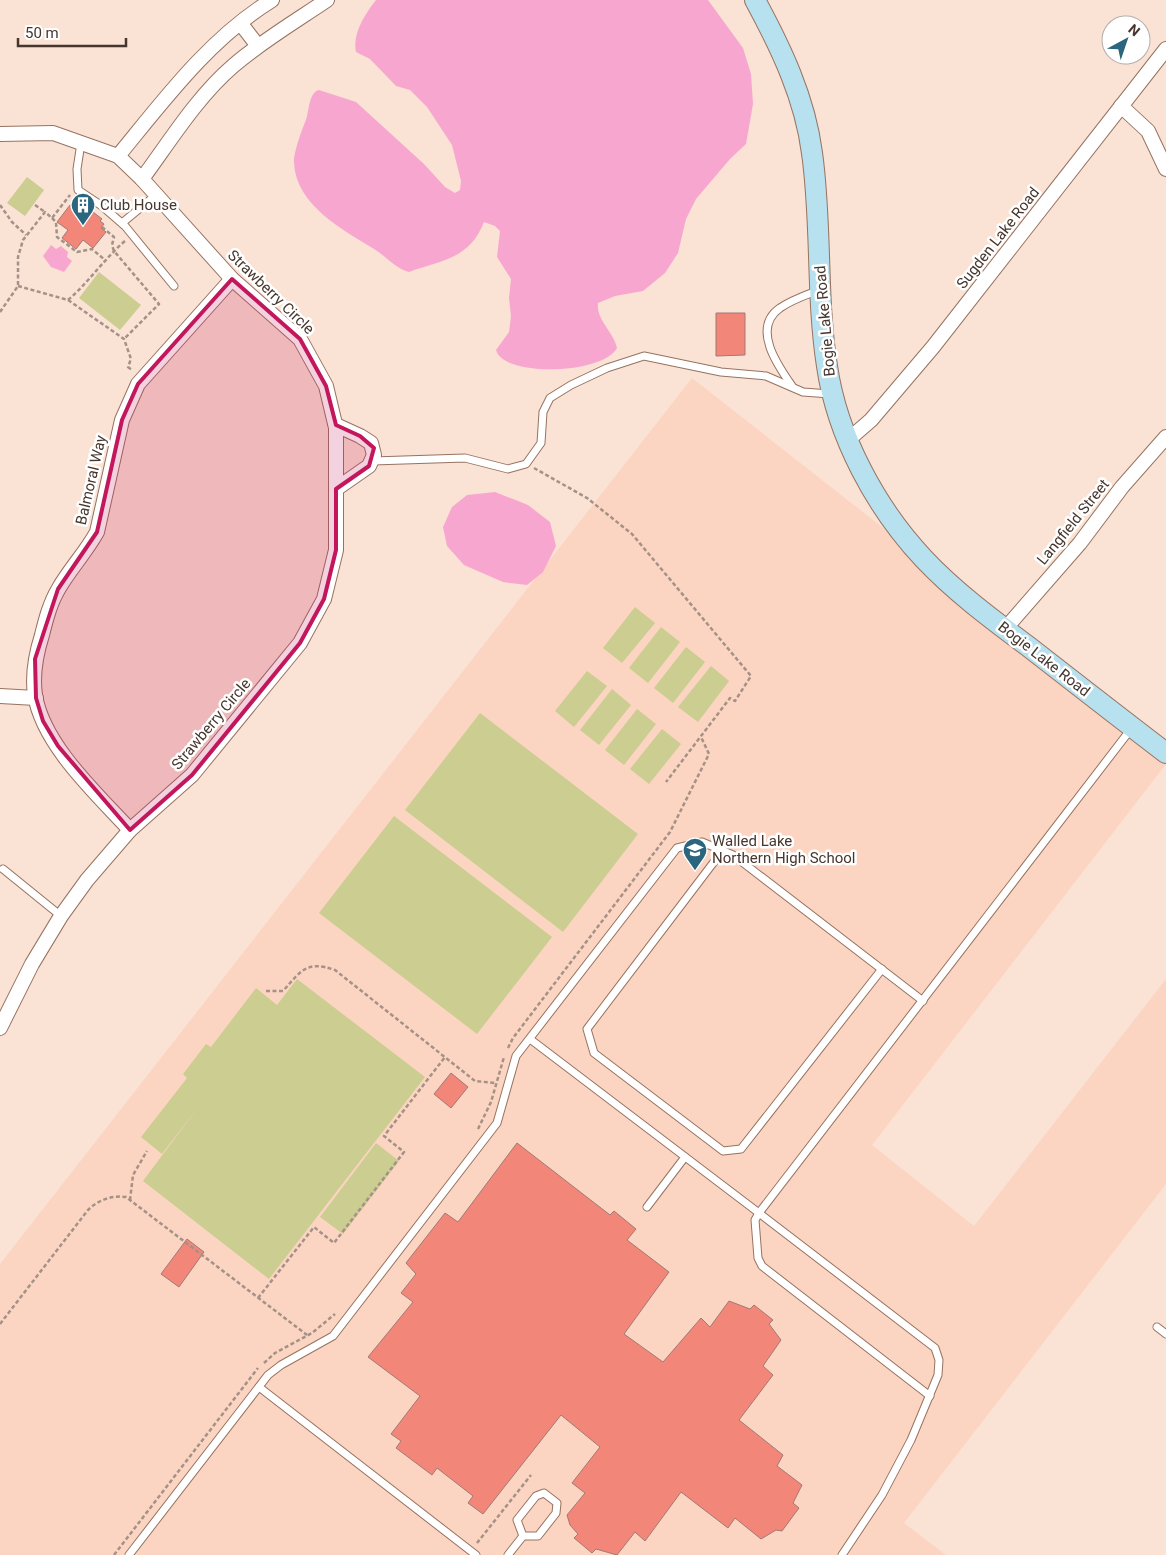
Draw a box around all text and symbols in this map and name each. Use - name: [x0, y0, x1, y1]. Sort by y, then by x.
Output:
- scale bar: [18, 15, 125, 47]
- north arrow: [1101, 15, 1151, 65]
- text: N: [1125, 21, 1143, 39]
- text: 50 m: [25, 24, 59, 42]
- street label: Sugden Lake Road: [953, 184, 1043, 292]
- building icon: Club House: [70, 192, 96, 226]
- place label: Club House: [100, 196, 177, 214]
- street label: Strawberry Circle: [224, 246, 318, 338]
- street label: Bogie Lake Road: [811, 265, 839, 377]
- street label: Balmoral Way: [72, 433, 110, 527]
- street label: Langfield Street: [1033, 476, 1113, 568]
- street label: Bogie Lake Road: [995, 618, 1093, 700]
- street label: Strawberry Circle: [168, 675, 254, 773]
- place label: Walled Lake Northern High School: [712, 832, 855, 867]
- school or university icon: Walled Lake Northern High School: [682, 837, 708, 871]

